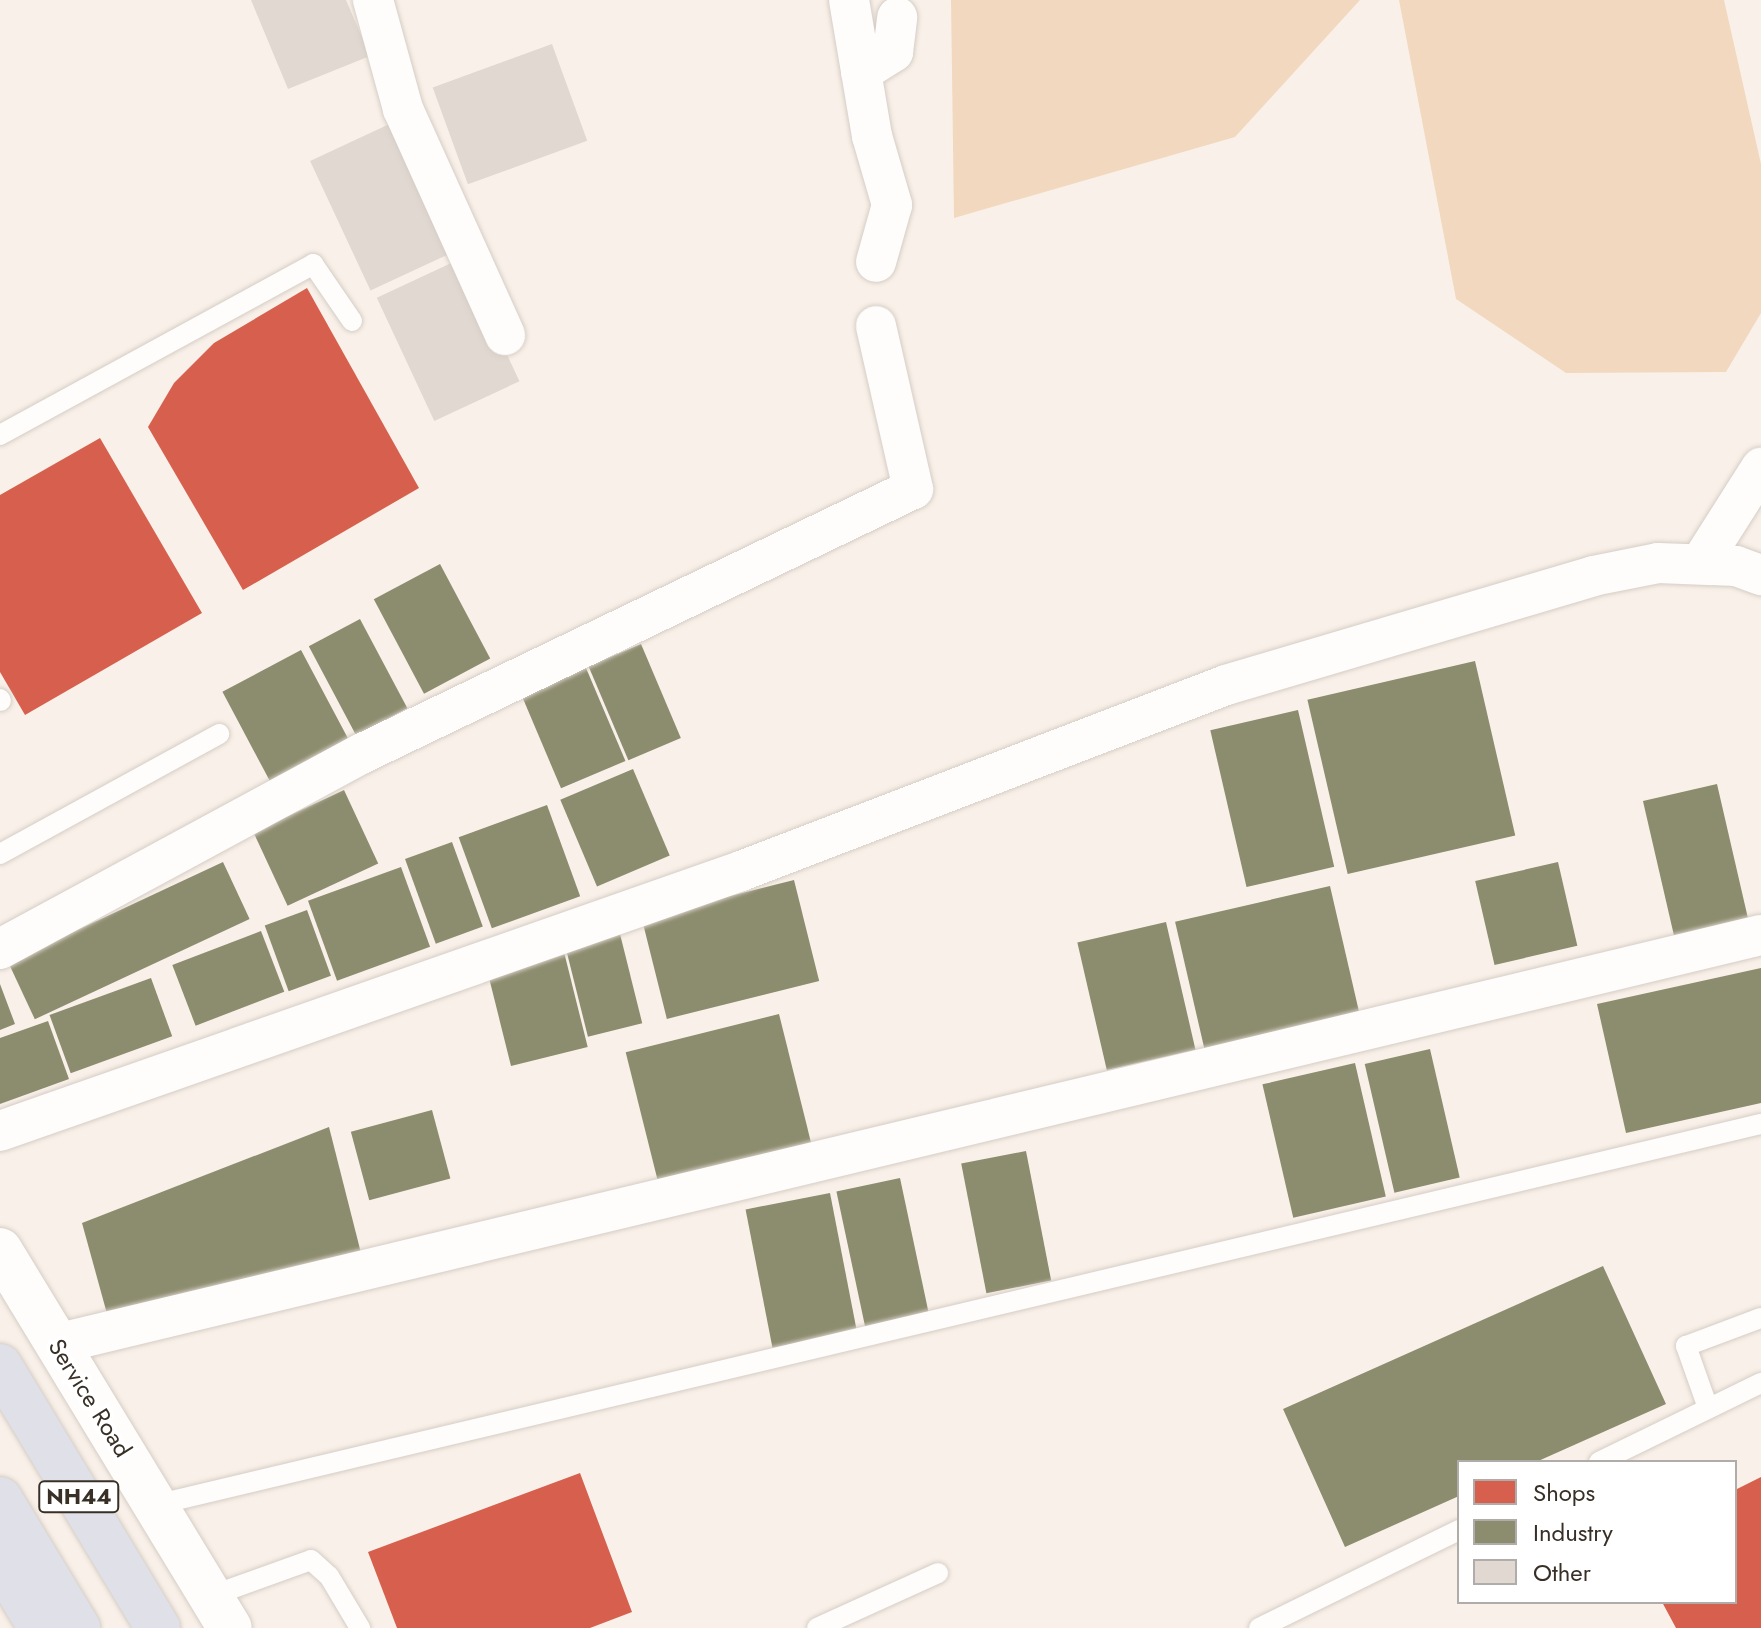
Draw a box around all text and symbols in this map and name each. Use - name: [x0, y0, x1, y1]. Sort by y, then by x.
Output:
- street label: Service Road: [42, 1334, 138, 1462]
- legend: [1457, 1460, 1737, 1604]
- text: Shops: [1533, 1475, 1595, 1510]
- road number: NH44: [37, 1479, 121, 1515]
- text: Industry: [1533, 1515, 1613, 1550]
- text: Other: [1533, 1555, 1591, 1590]

